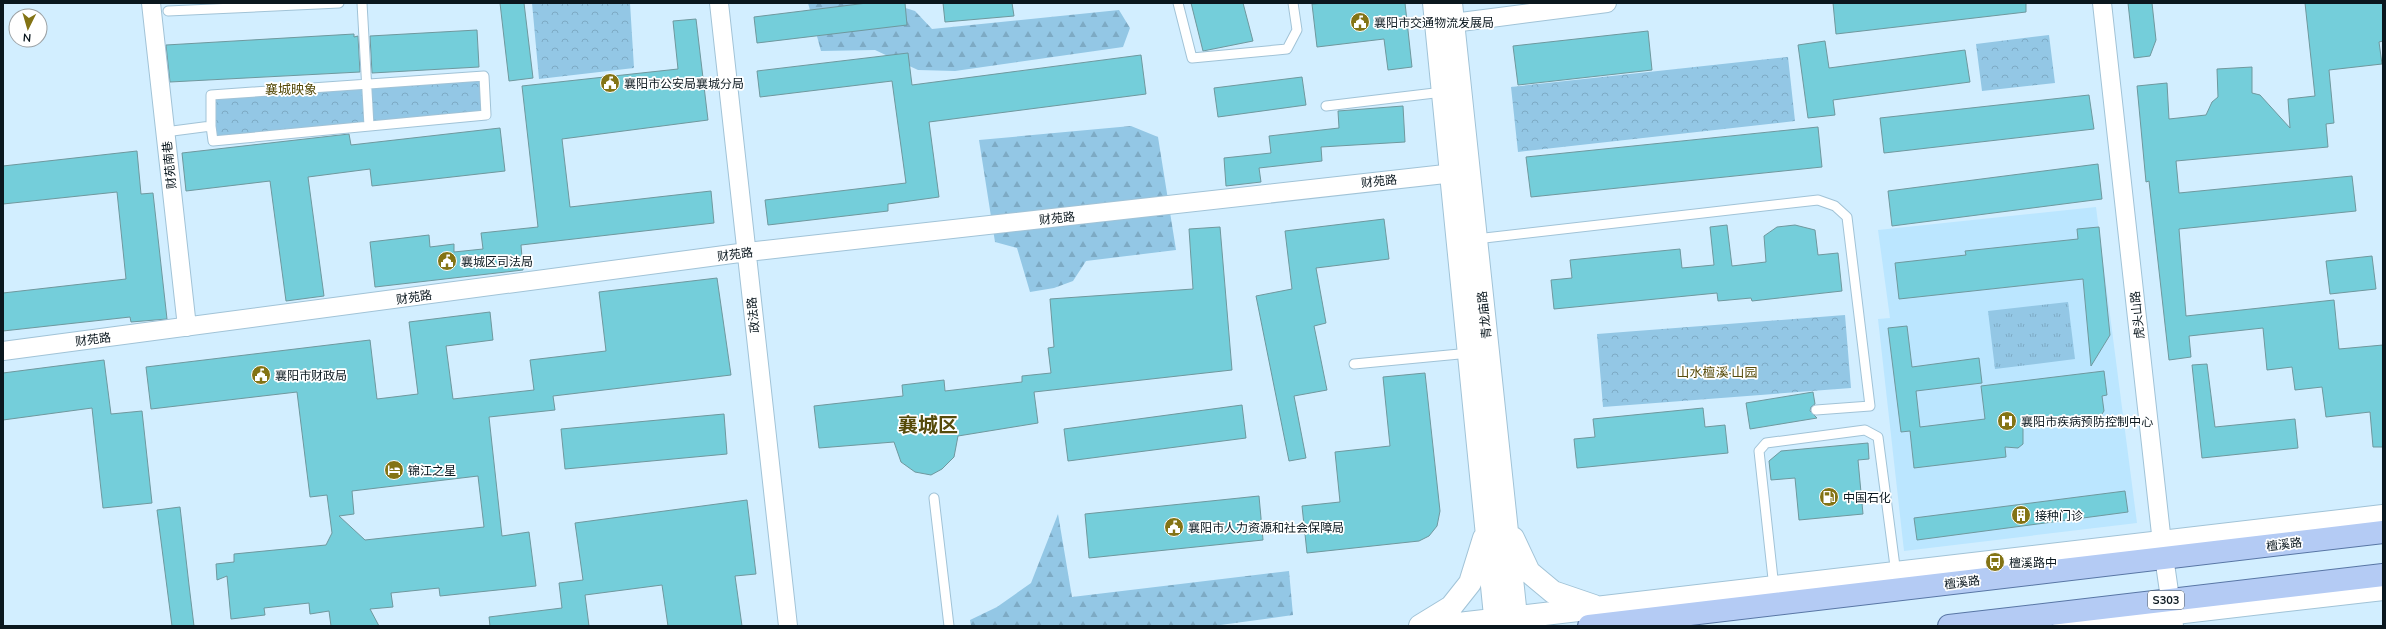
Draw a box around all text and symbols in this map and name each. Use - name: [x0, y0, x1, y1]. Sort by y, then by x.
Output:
- north arrow: [8, 8, 48, 48]
- public building icon: 襄阳市交通物流发展局: [1349, 11, 1371, 33]
- place label: 襄阳市交通物流发展局: [1374, 15, 1494, 30]
- text: N: [22, 31, 32, 45]
- public building icon: 襄阳市公安局襄城分局: [599, 72, 621, 94]
- place label: 襄阳市公安局襄城分局: [624, 76, 744, 91]
- district label: 襄城映象: [265, 81, 317, 97]
- street label: 财苑南巷: [159, 140, 179, 190]
- street label: 财苑路: [1360, 172, 1398, 190]
- street label: 财苑路: [1038, 209, 1076, 227]
- street label: 财苑路: [716, 244, 754, 264]
- public building icon: 襄城区司法局: [436, 250, 458, 272]
- place label: 襄城区司法局: [461, 254, 533, 269]
- street label: 财苑路: [395, 287, 433, 307]
- street label: 青龙庙路: [1474, 290, 1494, 340]
- street label: 虎头山路: [2127, 290, 2147, 340]
- street label: 政法路: [744, 296, 762, 334]
- street label: 财苑路: [74, 329, 112, 349]
- public building icon: 襄阳市财政局: [250, 364, 272, 386]
- district label: 山水檀溪·山园: [1676, 364, 1758, 380]
- place label: 襄阳市财政局: [275, 368, 347, 383]
- hospital icon: 襄阳市疾病预防控制中心: [1996, 410, 2018, 432]
- district label: 襄城区: [898, 412, 958, 437]
- place label: 襄阳市疾病预防控制中心: [2021, 414, 2153, 429]
- hotel icon: 锦江之星: [383, 459, 405, 481]
- place label: 锦江之星: [408, 463, 456, 478]
- fuel station icon: 中国石化: [1818, 486, 1840, 508]
- place label: 中国石化: [1843, 490, 1891, 505]
- building icon: 接种门诊: [2010, 504, 2032, 526]
- place label: 接种门诊: [2035, 508, 2083, 523]
- public building icon: 襄阳市人力资源和社会保障局: [1163, 516, 1185, 538]
- place label: 襄阳市人力资源和社会保障局: [1188, 520, 1344, 535]
- street label: 檀溪路: [2265, 534, 2303, 554]
- bus stop icon: 檀溪路中: [1984, 551, 2006, 573]
- place label: 檀溪路中: [2009, 555, 2057, 570]
- street label: 檀溪路: [1943, 572, 1981, 592]
- road number: S303: [2148, 591, 2184, 609]

